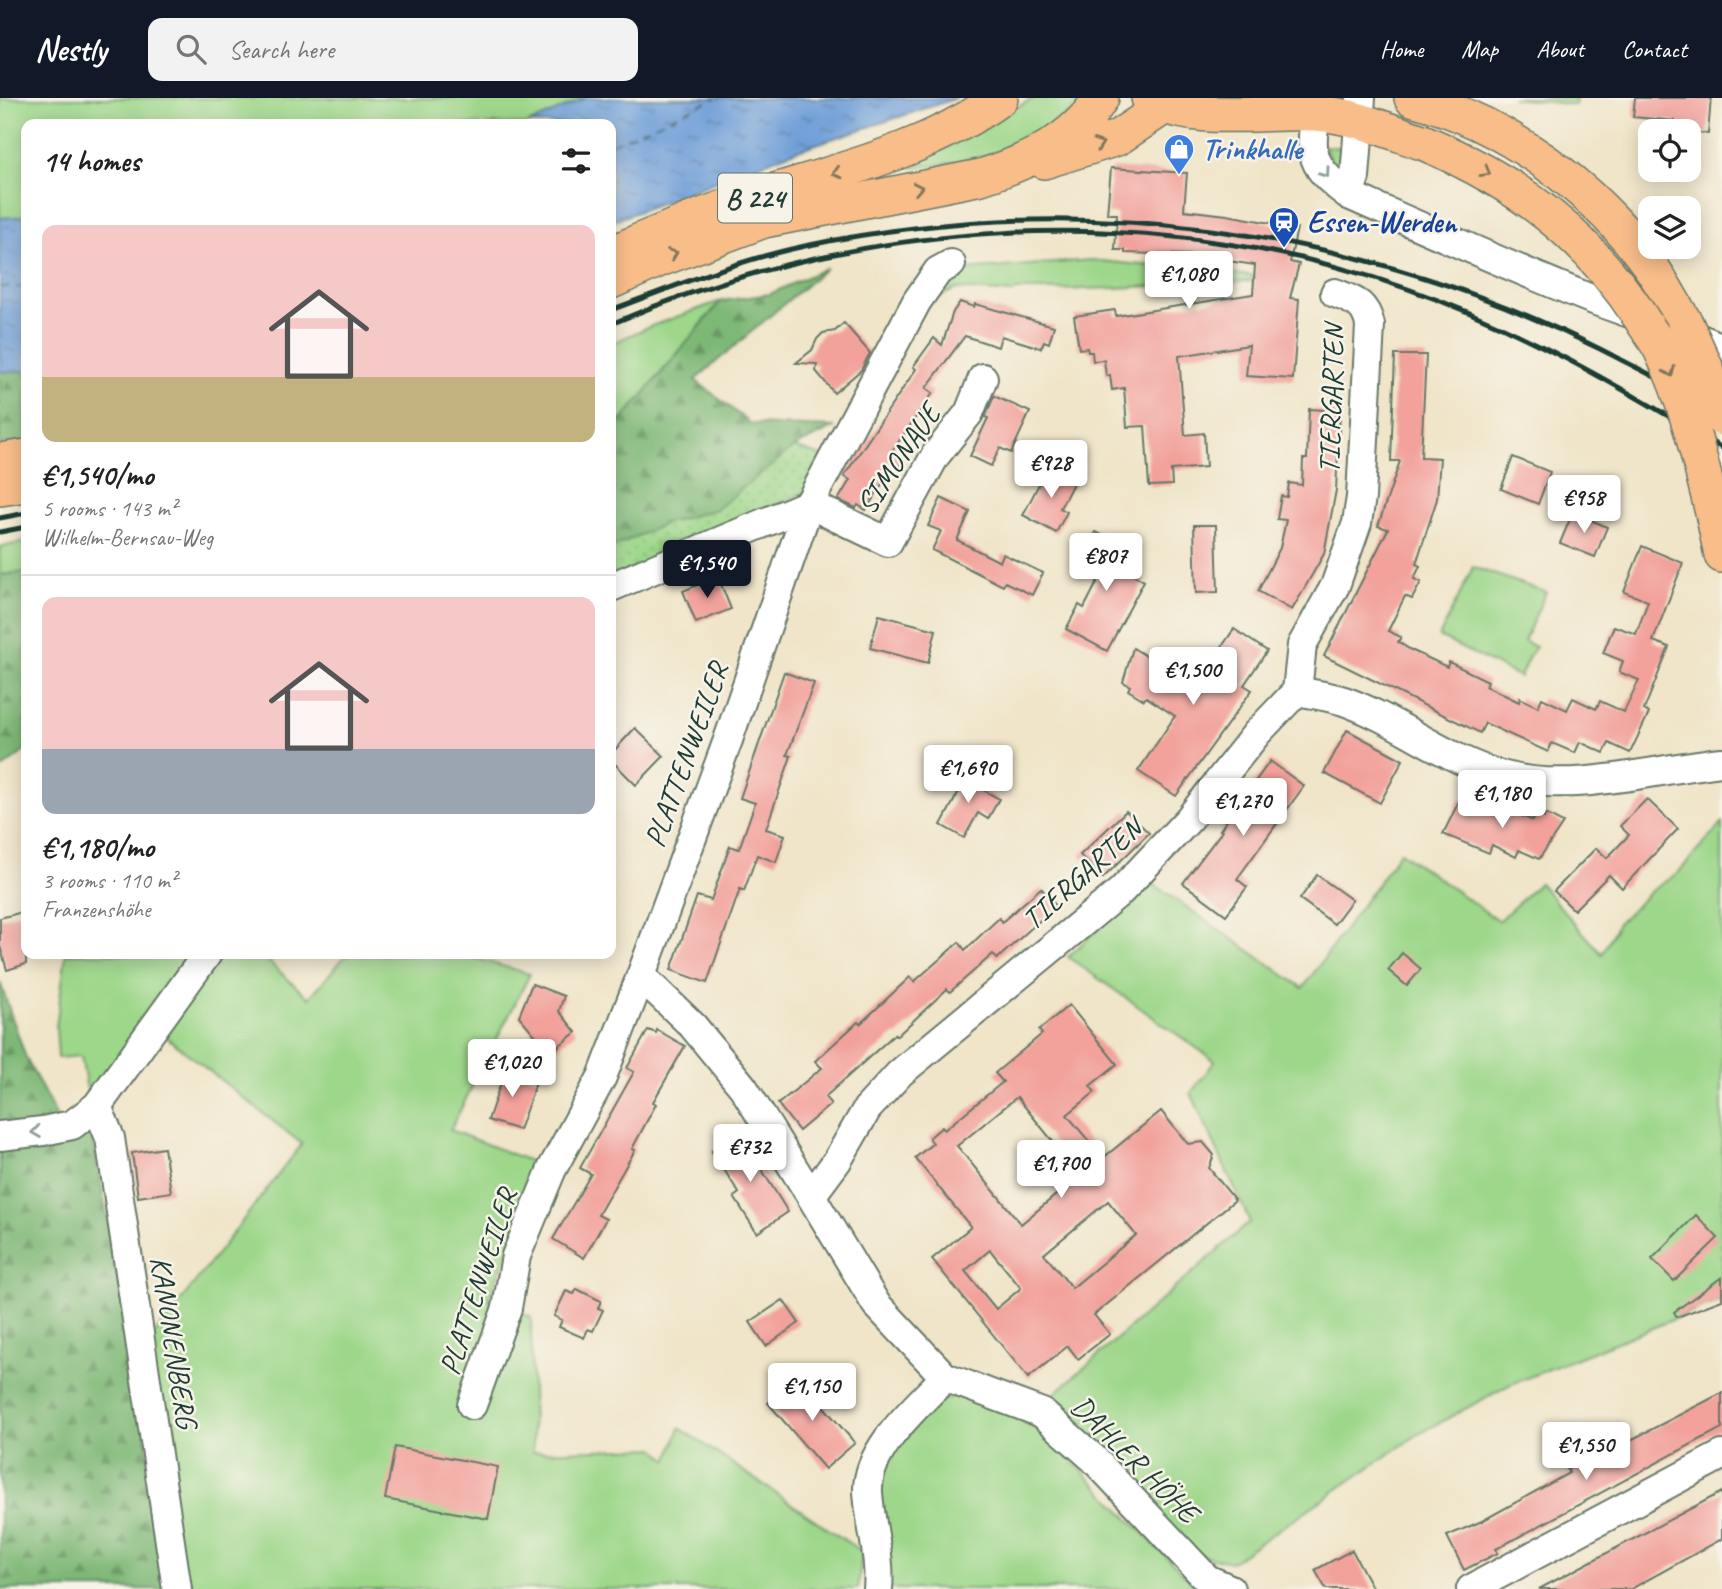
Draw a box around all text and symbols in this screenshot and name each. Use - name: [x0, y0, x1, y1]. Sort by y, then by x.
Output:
- search box: [148, 18, 638, 81]
- text: Nestly: [35, 28, 106, 70]
- icon: search: [172, 30, 210, 68]
- text: Search here: [228, 33, 334, 66]
- text: Home: [1380, 34, 1423, 64]
- text: Map: [1461, 34, 1498, 64]
- text: About: [1536, 34, 1584, 64]
- text: Contact: [1622, 34, 1687, 64]
- map controls: [1638, 119, 1701, 259]
- button: locate: [1638, 119, 1701, 182]
- place label: Trinkhalle: [1202, 130, 1304, 168]
- shop icon: Trinkhalle: [1162, 132, 1196, 176]
- one-way arrow: [1092, 138, 1104, 152]
- text: 14 homes: [42, 142, 140, 180]
- icon: filters: [557, 142, 595, 180]
- one-way arrow: [832, 164, 844, 179]
- one-way arrow: [1479, 164, 1492, 177]
- one-way arrow: [1317, 165, 1329, 178]
- road number: B 224: [718, 174, 792, 222]
- one-way arrow: [912, 182, 924, 197]
- button: layers: [1638, 196, 1701, 259]
- place label: Essen-Werden: [1307, 203, 1458, 241]
- station icon: Essen-Werden: [1267, 205, 1301, 249]
- one-way arrow: [667, 248, 679, 262]
- pin: €1,080: [1132, 252, 1246, 311]
- text: €1,080: [1161, 259, 1217, 288]
- icon: home: [256, 271, 382, 397]
- street label: TIERGARTEN: [1309, 320, 1353, 474]
- one-way arrow: [1662, 364, 1676, 377]
- street label: SIMONAUE: [847, 394, 951, 521]
- pin: €928: [1010, 440, 1092, 500]
- text: €928: [1030, 448, 1072, 477]
- text: €1,540/mo: [42, 456, 153, 494]
- pin: €958: [1543, 476, 1625, 535]
- text: €958: [1564, 483, 1604, 512]
- text: 5 rooms · 143 m²: [42, 494, 177, 523]
- text: Wilhelm-Bernsau-Weg: [42, 523, 213, 552]
- pin: €807: [1065, 533, 1147, 593]
- pin: €1,540: [650, 540, 764, 600]
- text: €807: [1085, 541, 1127, 570]
- text: €1,540: [679, 548, 735, 577]
- icon: home: [256, 643, 382, 769]
- pin: €1,500: [1136, 648, 1250, 707]
- street label: PLATTENWEILER: [635, 655, 738, 852]
- text: €1,500: [1165, 655, 1221, 684]
- pin: €1,690: [911, 746, 1025, 805]
- text: €1,690: [940, 753, 996, 782]
- pin: €1,180: [1445, 770, 1559, 830]
- pin: €1,270: [1186, 778, 1300, 838]
- text: €1,180: [1474, 778, 1530, 807]
- text: €1,270: [1215, 786, 1271, 815]
- street label: TIERGARTEN: [1014, 807, 1153, 938]
- text: €1,180/mo: [42, 828, 154, 866]
- text: 3 rooms · 110 m²: [42, 866, 177, 895]
- text: Franzenshöhe: [42, 895, 150, 924]
- pin: €1,020: [455, 1040, 569, 1099]
- text: €1,020: [484, 1047, 540, 1076]
- one-way arrow: [30, 1124, 42, 1139]
- pin: €732: [709, 1124, 791, 1184]
- text: €732: [729, 1132, 771, 1161]
- pin: €1,700: [1004, 1140, 1118, 1200]
- text: €1,700: [1033, 1148, 1089, 1177]
- street label: PLATTENWEILER: [430, 1181, 527, 1380]
- street label: KANONENBERG: [142, 1254, 207, 1434]
- pin: €1,150: [755, 1364, 869, 1423]
- text: €1,150: [784, 1371, 840, 1400]
- street label: DAHLER HÖHE: [1063, 1387, 1210, 1534]
- pin: €1,550: [1529, 1422, 1643, 1482]
- text: €1,550: [1558, 1430, 1614, 1459]

